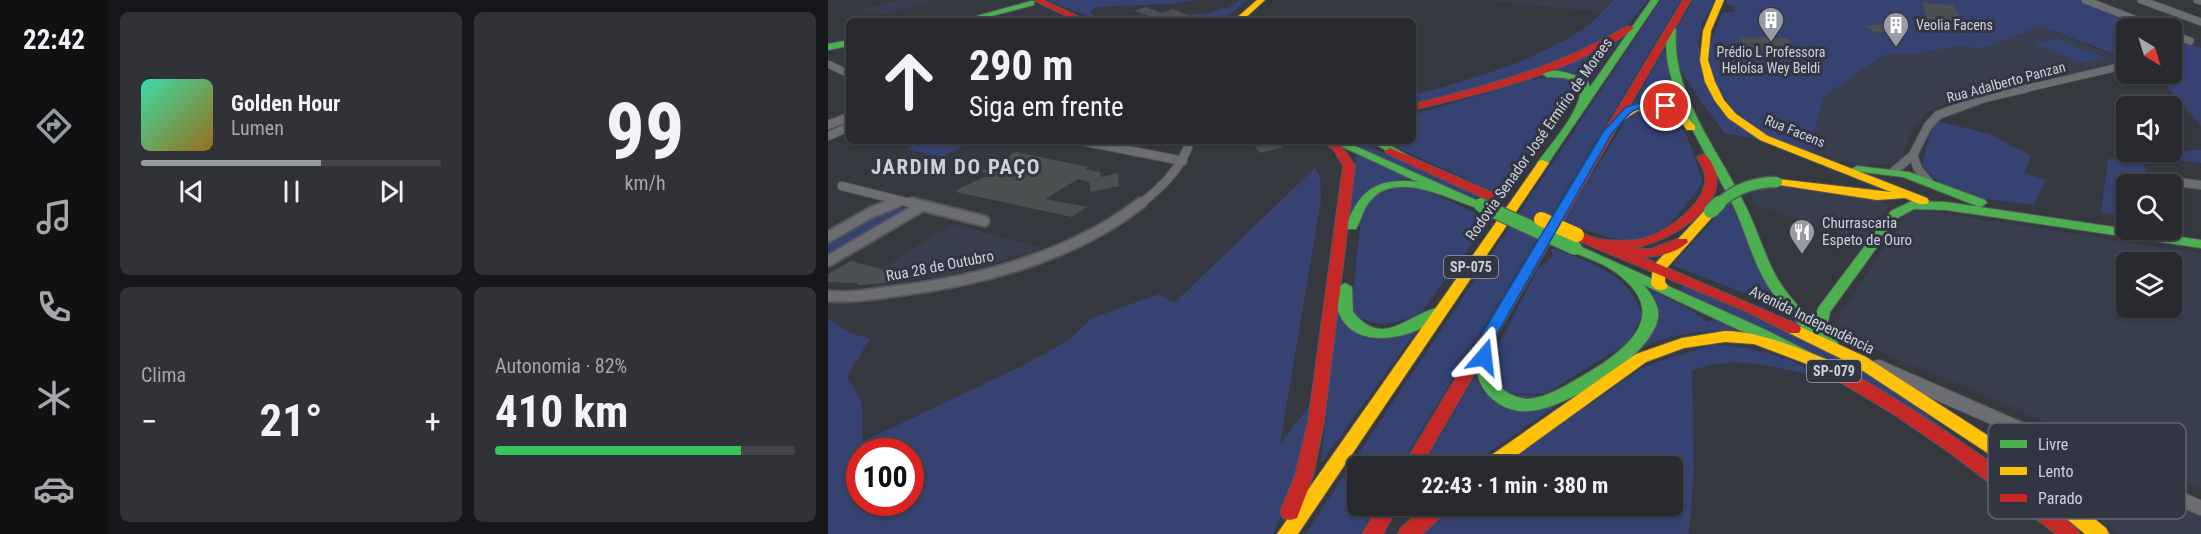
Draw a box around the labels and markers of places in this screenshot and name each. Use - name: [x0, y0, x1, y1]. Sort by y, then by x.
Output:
- building icon: Prédio L Professora Heloísa Wey Beldi: [1756, 5, 1786, 43]
- building icon: Veolia Facens: [1881, 10, 1911, 48]
- place label: Veolia Facens: [1916, 17, 1993, 33]
- place label: Prédio L Professora Heloísa Wey Beldi: [1717, 44, 1825, 76]
- pin: [1640, 80, 1691, 131]
- place label: Churrascaria Espeto de Ouro: [1822, 214, 1912, 249]
- restaurant icon: Churrascaria Espeto de Ouro: [1787, 217, 1817, 255]

